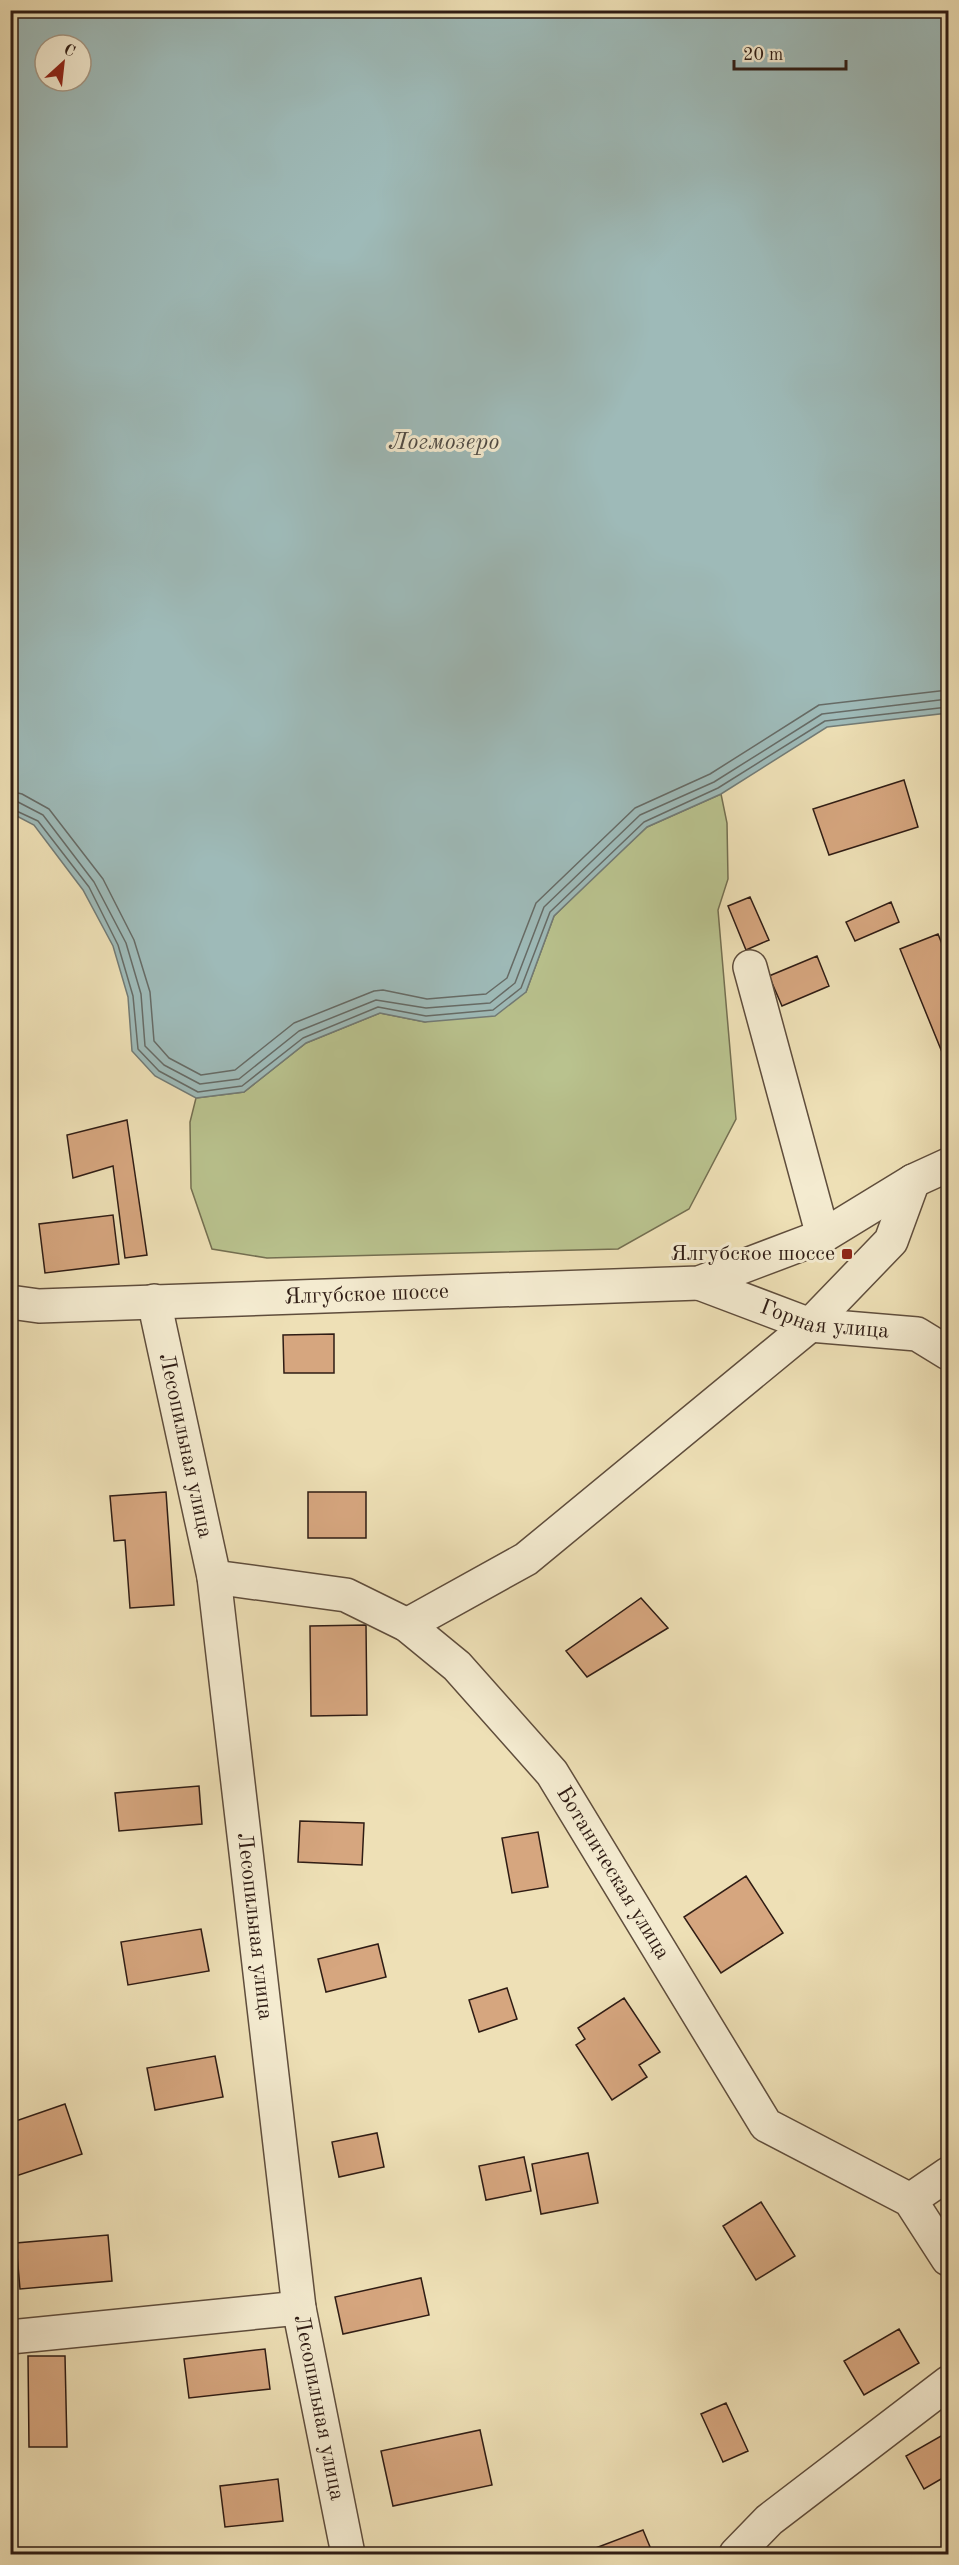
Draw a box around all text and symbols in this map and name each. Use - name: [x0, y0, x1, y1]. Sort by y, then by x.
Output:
- north arrow: [33, 33, 93, 93]
- scale bar: [734, 33, 846, 71]
- text: С: [61, 42, 77, 61]
- text: 20 m: [743, 46, 783, 64]
- water label: Логмозеро: [389, 431, 499, 455]
- place label: Ялгубское шоссе: [670, 1243, 835, 1265]
- marker: Ялгубское шоссе: [840, 1247, 854, 1261]
- street label: Ялгубское шоссе: [284, 1281, 449, 1308]
- street label: Горная улица: [757, 1296, 890, 1343]
- street label: Лесопильная улица: [155, 1351, 216, 1540]
- street label: Ботаническая улица: [552, 1783, 674, 1964]
- street label: Лесопильная улица: [233, 1831, 276, 2021]
- street label: Лесопильная улица: [290, 2313, 348, 2502]

